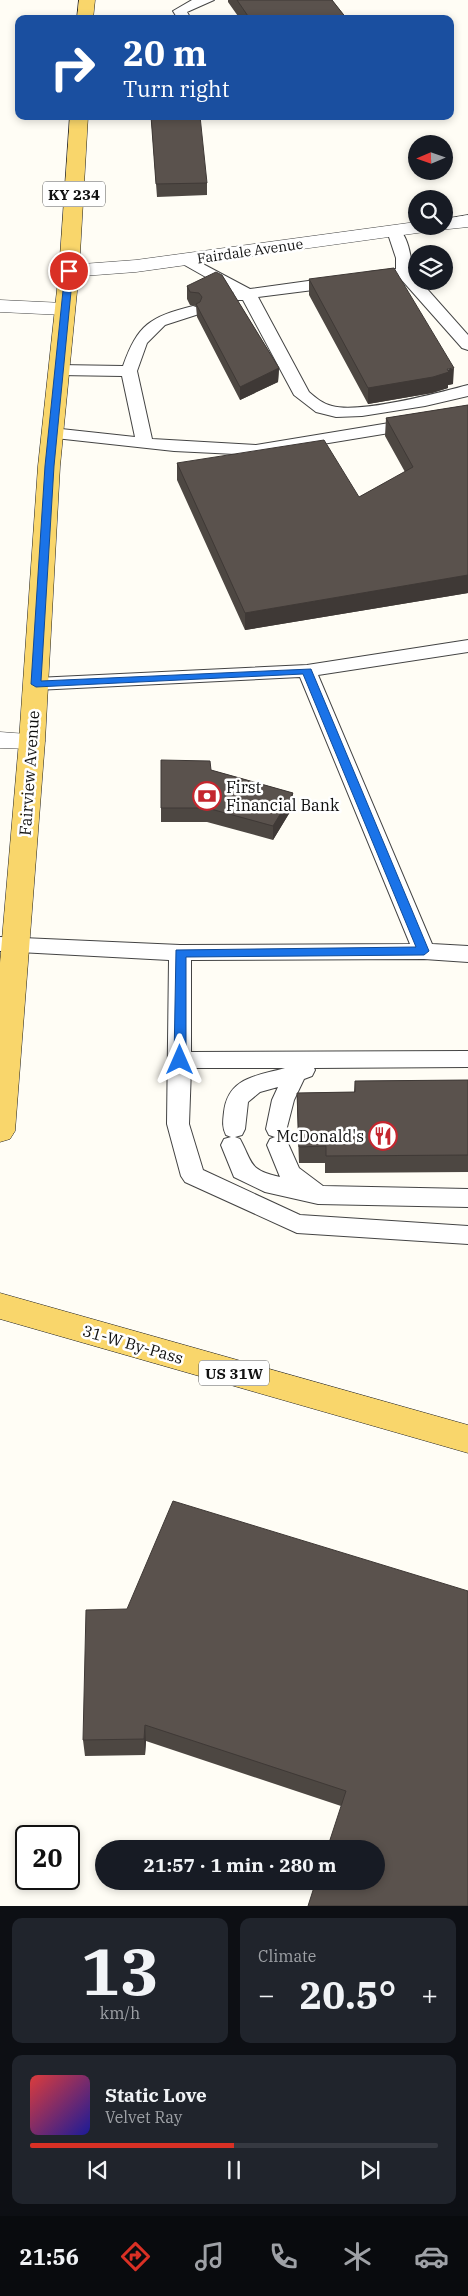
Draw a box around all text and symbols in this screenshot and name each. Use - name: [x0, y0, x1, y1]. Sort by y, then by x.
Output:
- text: 20 m: [123, 30, 207, 76]
- icon: right: [40, 35, 105, 100]
- text: Turn right: [123, 74, 230, 103]
- north arrow: [408, 135, 452, 180]
- map controls: [408, 135, 453, 290]
- road number: KY 234: [43, 182, 105, 206]
- button: search: [408, 190, 453, 235]
- street label: Fairdale Avenue: [196, 235, 304, 267]
- button: layers: [408, 245, 453, 290]
- pin: [48, 250, 90, 292]
- icon: arrive: [55, 257, 83, 285]
- street label: Fairview Avenue: [15, 710, 43, 836]
- place label: First Financial Bank: [226, 777, 340, 815]
- bank icon: First Financial Bank: [192, 781, 222, 811]
- position arrow: [153, 1033, 205, 1085]
- restaurant icon: McDonald's: [368, 1121, 398, 1151]
- place label: McDonald's: [276, 1126, 364, 1146]
- street label: 31-W By-Pass: [80, 1320, 186, 1368]
- road number: US 31W: [199, 1360, 269, 1386]
- speed limit sign: 20: [15, 1825, 80, 1890]
- text: 21:57 · 1 min · 280 m: [144, 1853, 336, 1877]
- text: 13: [81, 1928, 159, 2013]
- text: Climate: [258, 1946, 316, 1966]
- text: 20.5°: [300, 1970, 396, 2019]
- text: −: [258, 1976, 275, 2013]
- text: +: [421, 1976, 438, 2013]
- text: km/h: [100, 2003, 140, 2023]
- text: Static Love: [105, 2083, 207, 2107]
- text: Velvet Ray: [105, 2107, 182, 2127]
- icon: previous: [84, 2156, 112, 2184]
- icon: pause: [220, 2156, 248, 2184]
- icon: next: [356, 2156, 384, 2184]
- icon: directions: [118, 2239, 153, 2274]
- icon: music: [192, 2239, 227, 2274]
- icon: phone: [266, 2239, 301, 2274]
- icon: climate: [340, 2239, 375, 2274]
- icon: car: [414, 2239, 449, 2274]
- text: 21:56: [19, 2242, 79, 2271]

